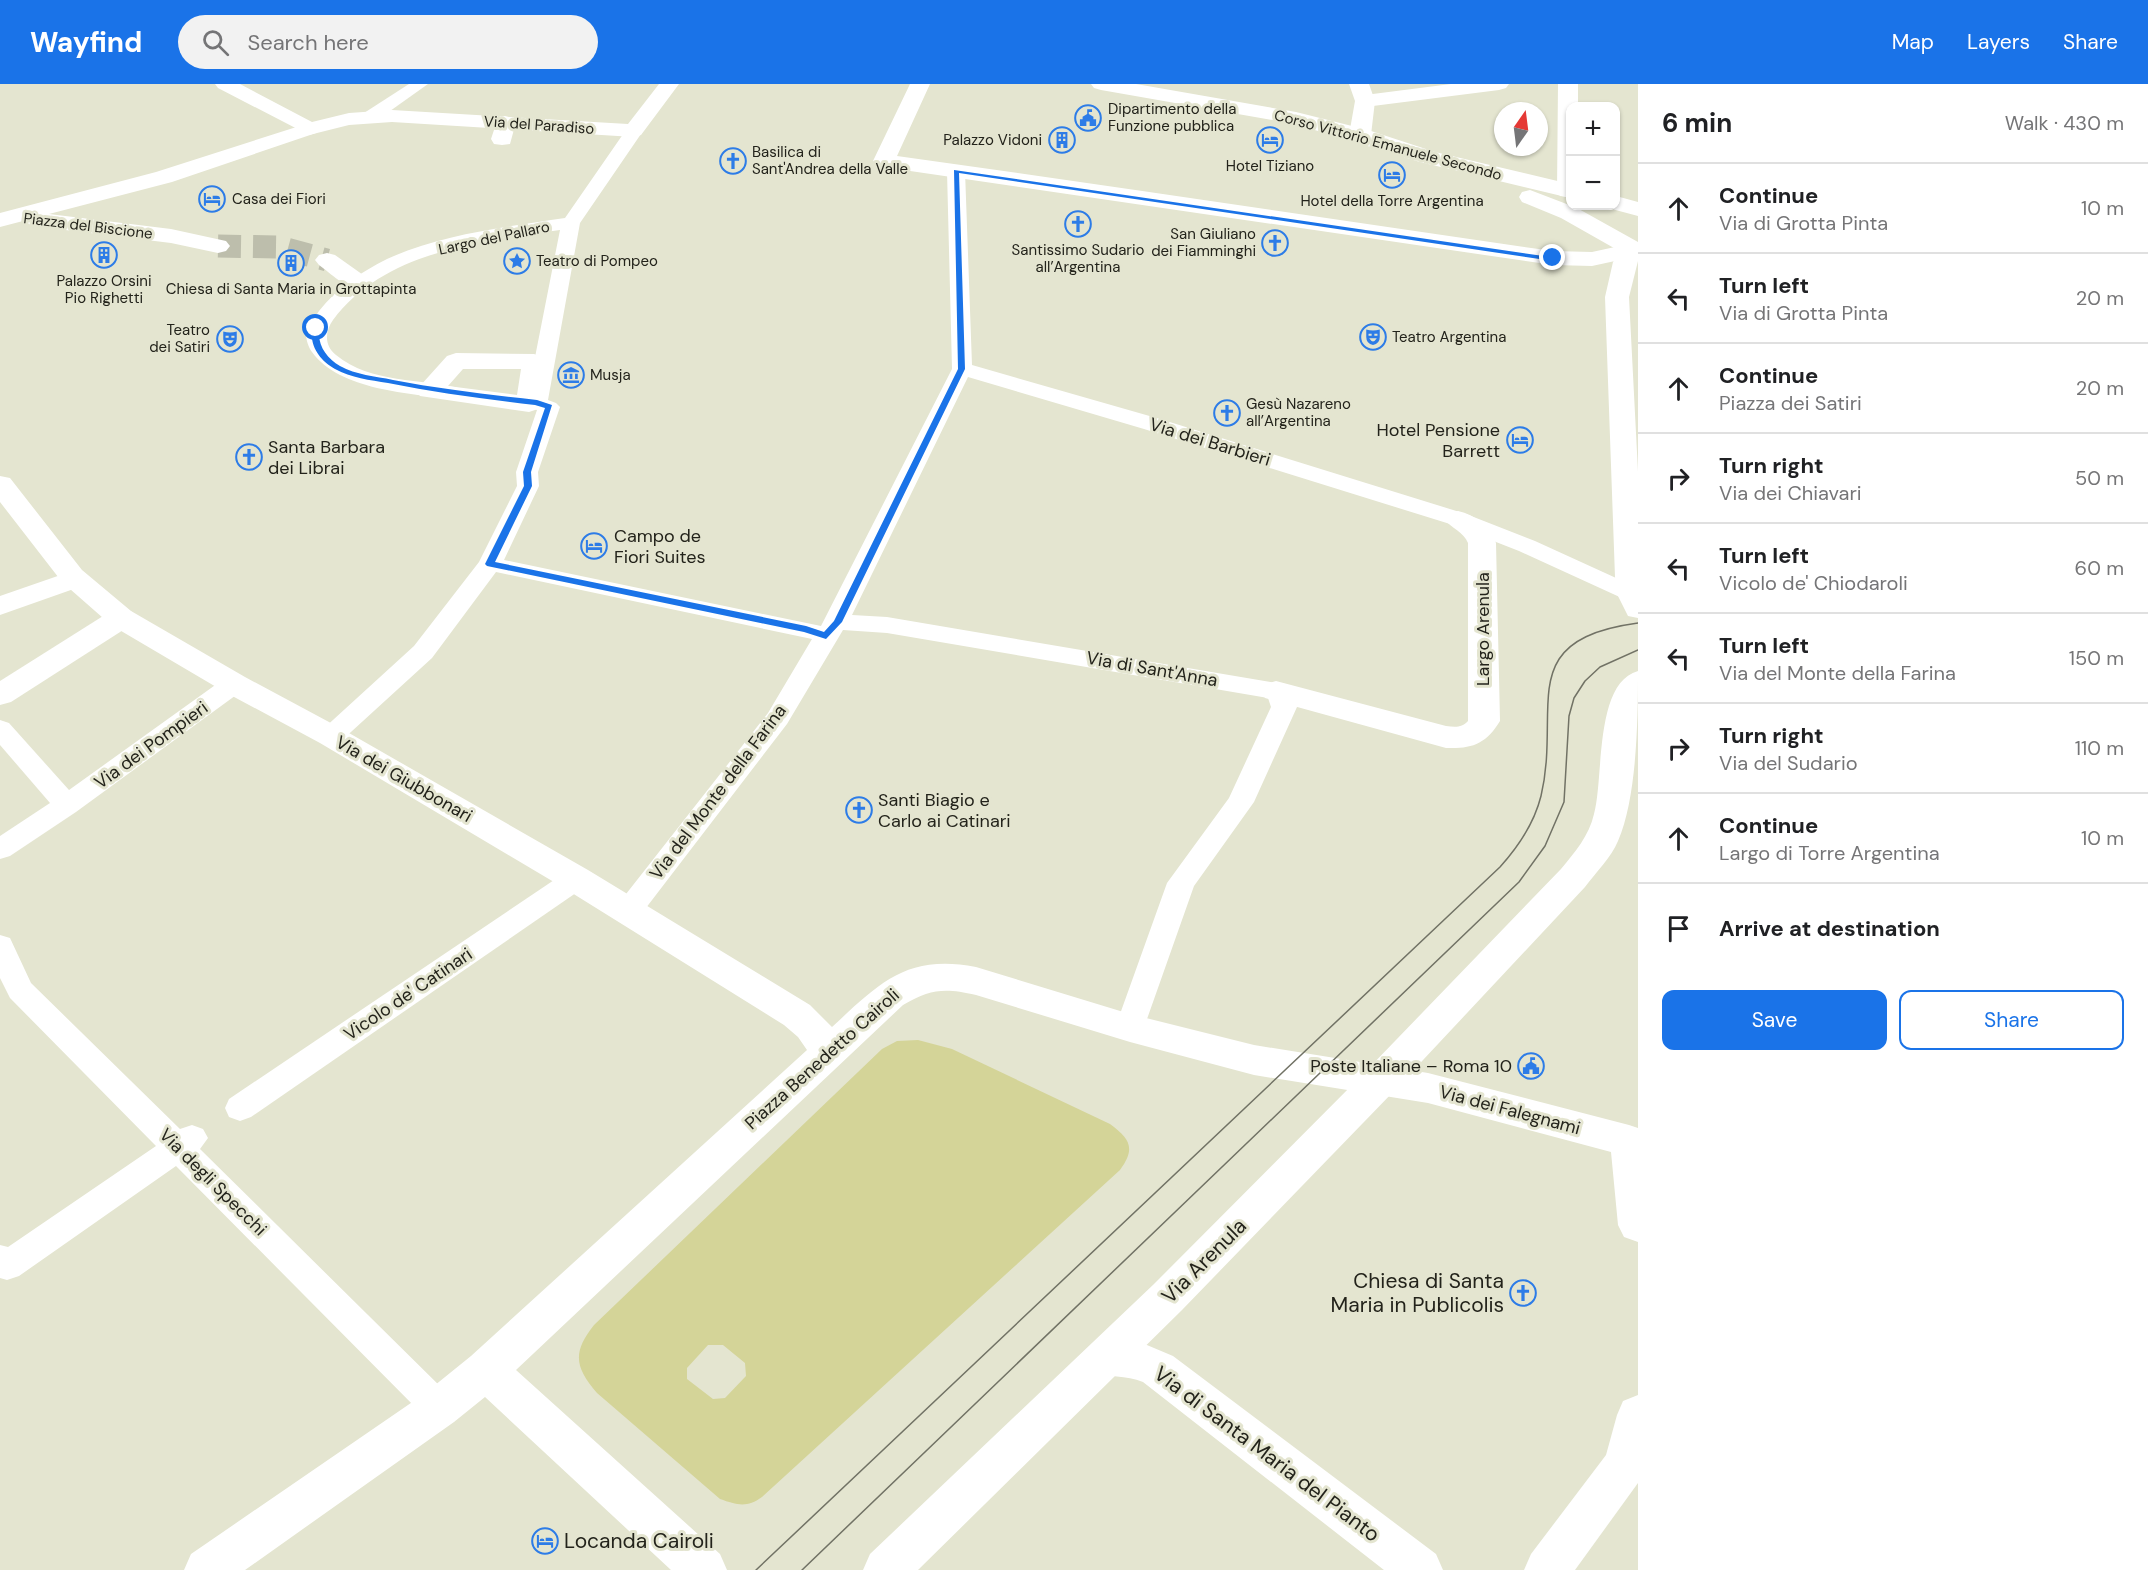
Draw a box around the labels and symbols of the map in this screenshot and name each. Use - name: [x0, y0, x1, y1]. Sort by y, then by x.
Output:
- place label: Dipartimento della Funzione pubblica: [1108, 99, 1236, 136]
- north arrow: [1494, 102, 1548, 156]
- public building icon: Dipartimento della Funzione pubblica: [1073, 103, 1103, 133]
- street label: Corso Vittorio Emanuele Secondo: [1272, 105, 1504, 185]
- street label: Via del Paradiso: [483, 111, 595, 139]
- building icon: Palazzo Vidoni: [1047, 125, 1077, 155]
- hotel icon: Hotel Tiziano: [1255, 125, 1285, 155]
- place label: Palazzo Vidoni: [943, 130, 1042, 150]
- place label: Basilica di Sant'Andrea della Valle: [752, 142, 908, 179]
- church icon: Basilica di Sant'Andrea della Valle: [718, 146, 748, 176]
- place label: Hotel Tiziano: [1226, 156, 1314, 176]
- hotel icon: Hotel della Torre Argentina: [1377, 160, 1407, 190]
- hotel icon: Casa dei Fiori: [197, 184, 227, 214]
- place label: Casa dei Fiori: [232, 189, 326, 209]
- place label: Hotel della Torre Argentina: [1300, 191, 1484, 211]
- street label: Piazza del Biscione: [22, 208, 154, 244]
- church icon: Santissimo Sudario all’Argentina: [1063, 209, 1093, 239]
- street label: Largo del Pallaro: [437, 216, 552, 260]
- place label: San Giuliano dei Fiamminghi: [1151, 224, 1256, 261]
- church icon: San Giuliano dei Fiamminghi: [1260, 228, 1290, 258]
- building icon: Palazzo Orsini Pio Righetti: [89, 240, 119, 270]
- place label: Santissimo Sudario all’Argentina: [1012, 240, 1144, 277]
- route end: [1539, 244, 1565, 270]
- place icon: Teatro di Pompeo: [502, 246, 532, 276]
- building icon: Chiesa di Santa Maria in Grottapinta: [276, 248, 306, 278]
- place label: Teatro di Pompeo: [536, 251, 658, 271]
- place label: Palazzo Orsini Pio Righetti: [56, 271, 152, 308]
- place label: Chiesa di Santa Maria in Grottapinta: [166, 279, 416, 299]
- route start: [302, 314, 328, 340]
- place label: Teatro dei Satiri: [149, 320, 210, 357]
- theatre icon: Teatro Argentina: [1358, 322, 1388, 352]
- theatre icon: Teatro dei Satiri: [215, 324, 245, 354]
- place label: Teatro Argentina: [1392, 327, 1506, 347]
- museum icon: Musja: [556, 360, 586, 390]
- place label: Musja: [590, 365, 631, 385]
- place label: Gesù Nazareno all’Argentina: [1246, 394, 1351, 431]
- church icon: Gesù Nazareno all’Argentina: [1212, 398, 1242, 428]
- street label: Via dei Barbieri: [1146, 412, 1274, 472]
- place label: Hotel Pensione Barrett: [1377, 418, 1500, 463]
- hotel icon: Hotel Pensione Barrett: [1505, 425, 1535, 455]
- place label: Santa Barbara dei Librai: [268, 435, 385, 480]
- church icon: Santa Barbara dei Librai: [234, 442, 264, 472]
- place label: Campo de Fiori Suites: [614, 524, 706, 569]
- hotel icon: Campo de Fiori Suites: [579, 531, 609, 561]
- street label: Largo Arenula: [1471, 572, 1495, 686]
- street label: Via di Sant'Anna: [1084, 646, 1220, 692]
- street label: Via dei Pompieri: [89, 696, 213, 794]
- street label: Via del Monte della Farina: [644, 700, 792, 884]
- street label: Via dei Giubbonari: [331, 730, 477, 828]
- place label: Santi Biagio e Carlo ai Catinari: [878, 788, 1011, 833]
- church icon: Santi Biagio e Carlo ai Catinari: [844, 795, 874, 825]
- street label: Vicolo de' Catinari: [339, 942, 477, 1046]
- street label: Piazza Benedetto Cairoli: [740, 983, 904, 1135]
- public building icon: Poste Italiane – Roma 10: [1516, 1051, 1546, 1081]
- place label: Poste Italiane – Roma 10: [1310, 1054, 1512, 1078]
- street label: Via dei Falegnami: [1437, 1080, 1583, 1140]
- street label: Via degli Specchi: [154, 1123, 272, 1241]
- street label: Via Arenula: [1155, 1212, 1253, 1310]
- place label: Chiesa di Santa Maria in Publicolis: [1331, 1267, 1504, 1319]
- church icon: Chiesa di Santa Maria in Publicolis: [1508, 1278, 1538, 1308]
- street label: Via di Santa Maria del Pianto: [1148, 1360, 1386, 1548]
- hotel icon: Locanda Cairoli: [530, 1526, 560, 1556]
- place label: Locanda Cairoli: [564, 1527, 714, 1555]

